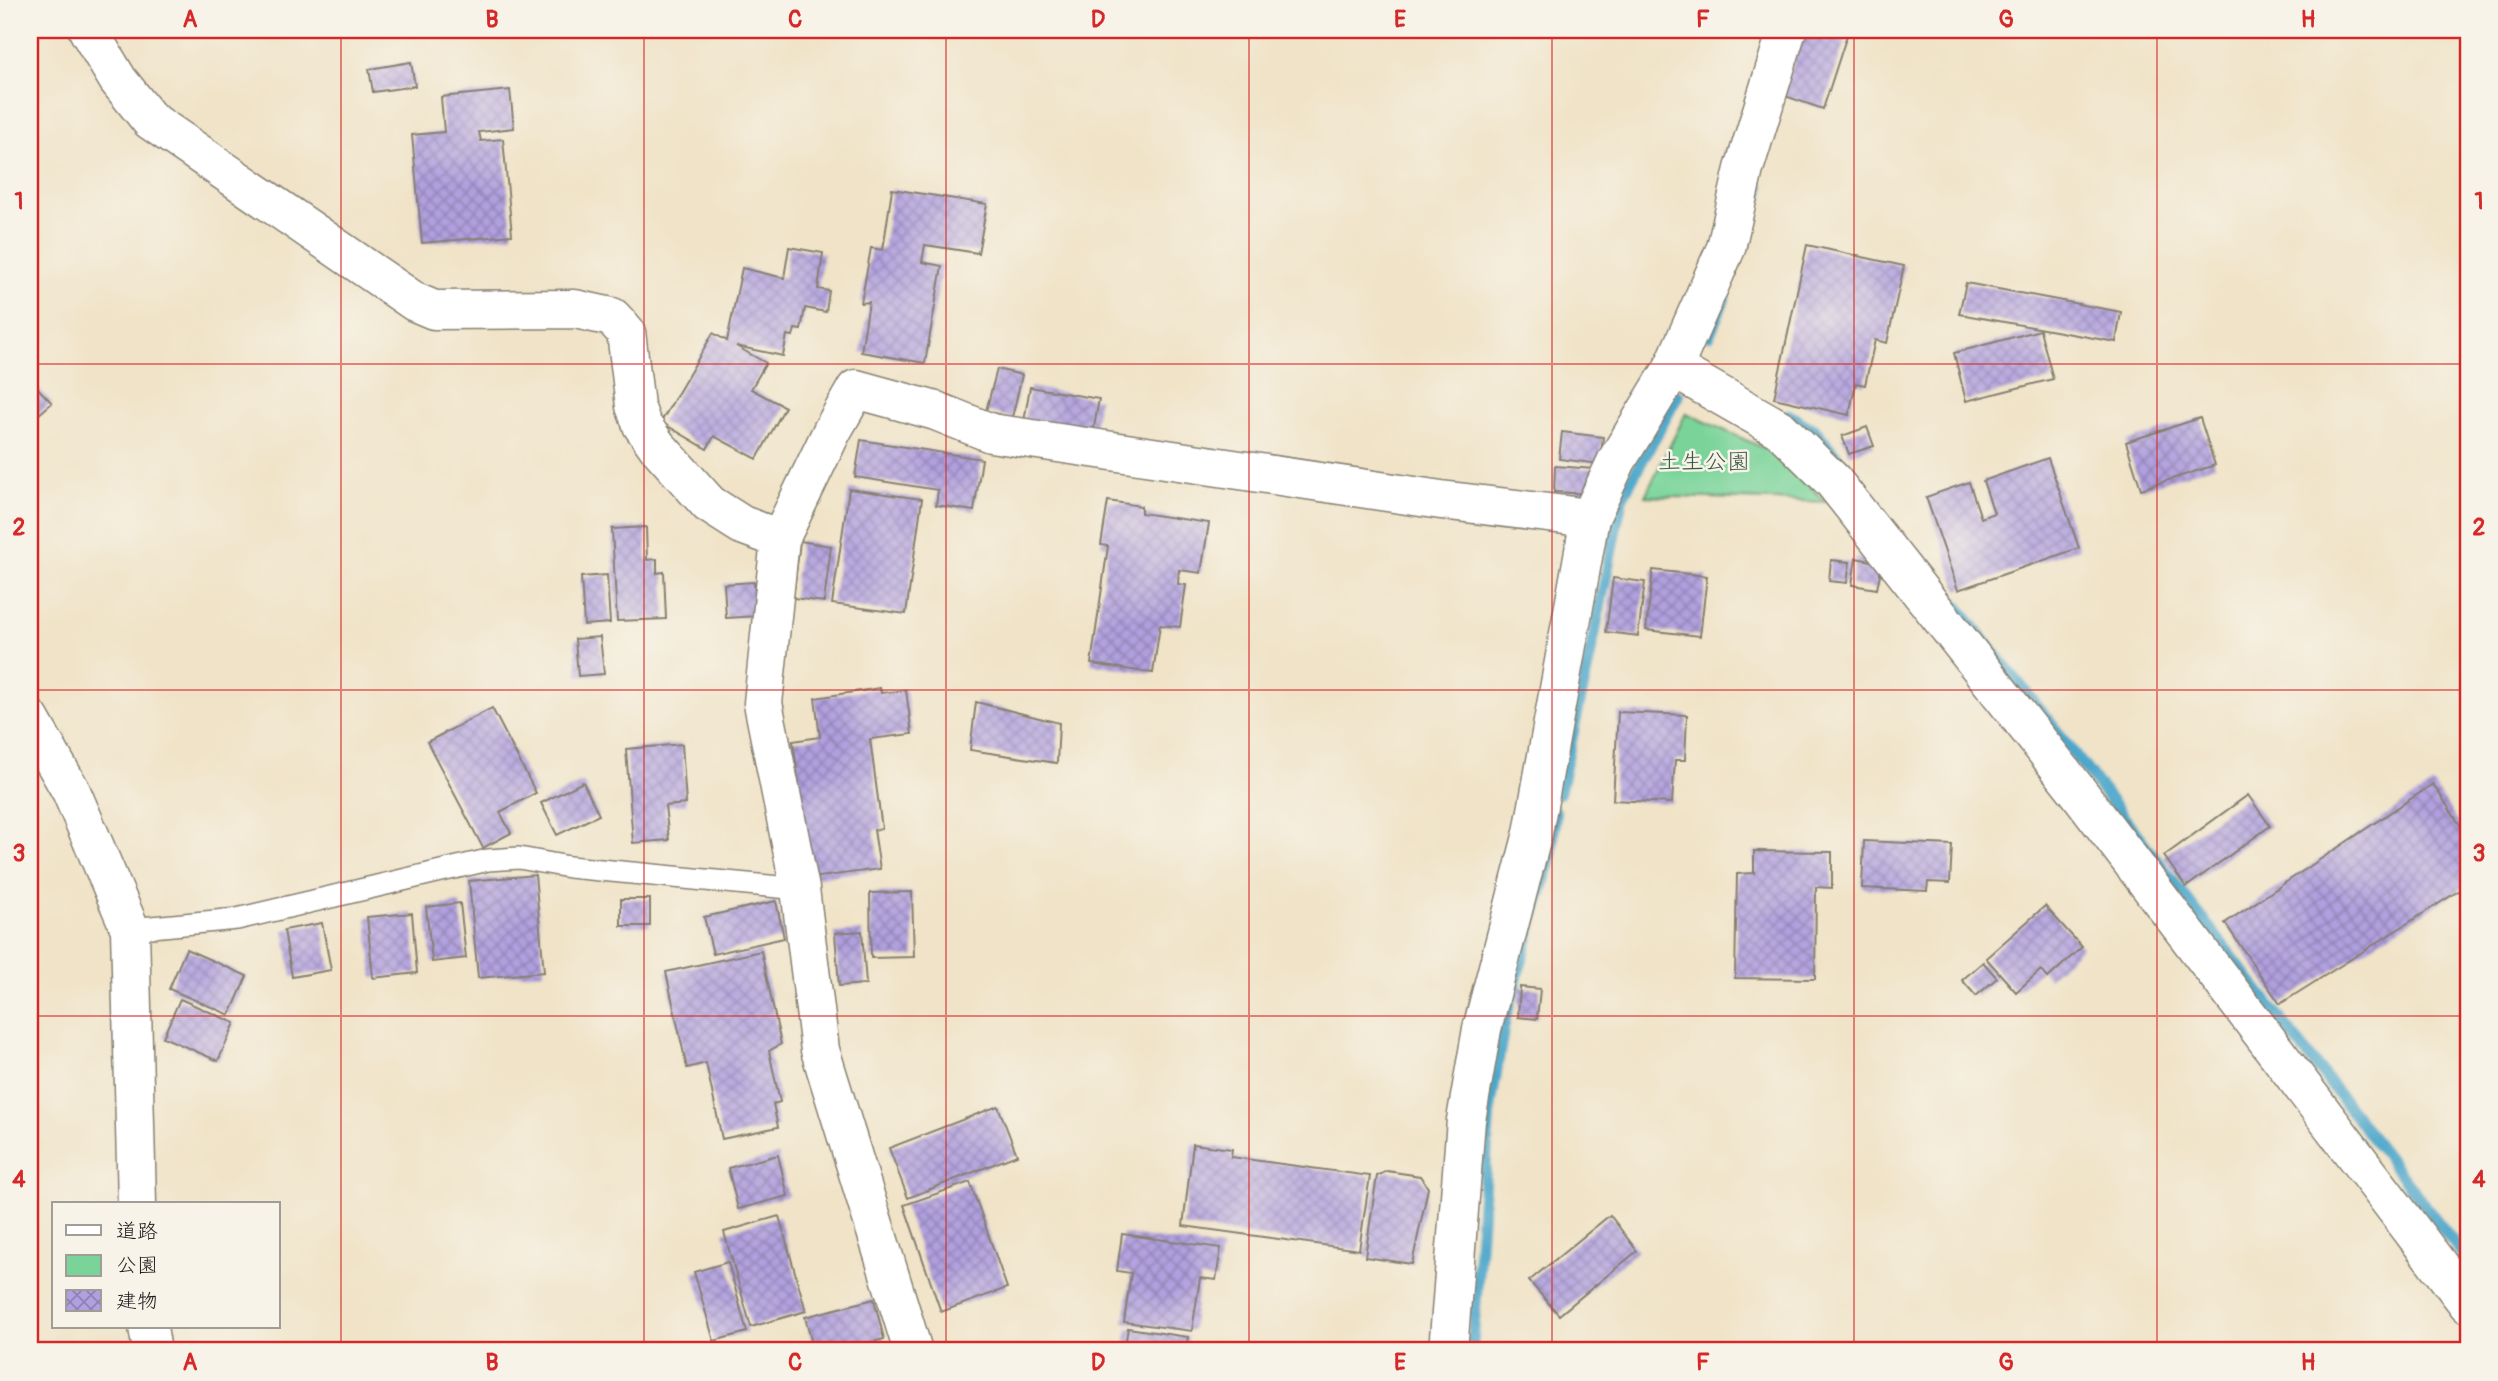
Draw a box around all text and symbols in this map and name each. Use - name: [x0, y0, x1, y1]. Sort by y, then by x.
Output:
- text: A: [183, 5, 198, 34]
- text: B: [485, 5, 499, 34]
- text: C: [788, 5, 802, 34]
- text: D: [1091, 5, 1105, 34]
- text: E: [1394, 5, 1406, 34]
- text: F: [1696, 5, 1710, 34]
- text: G: [1998, 5, 2014, 34]
- text: H: [2301, 5, 2315, 34]
- text: 1: [15, 187, 24, 216]
- text: 1: [2475, 187, 2484, 216]
- park label: 土生公園: [1658, 447, 1750, 476]
- text: 2: [13, 513, 26, 542]
- text: 2: [2473, 513, 2486, 542]
- text: 3: [13, 839, 25, 868]
- text: 3: [2473, 839, 2485, 868]
- text: 4: [12, 1165, 26, 1194]
- text: 4: [2472, 1165, 2486, 1194]
- legend: [52, 1202, 280, 1328]
- text: 道路: [116, 1218, 158, 1245]
- text: 公園: [116, 1252, 158, 1279]
- text: 建物: [116, 1288, 158, 1315]
- text: A: [183, 1348, 198, 1377]
- text: B: [485, 1348, 499, 1377]
- text: C: [788, 1348, 802, 1377]
- text: D: [1091, 1348, 1105, 1377]
- text: E: [1394, 1348, 1406, 1377]
- text: F: [1696, 1348, 1710, 1377]
- text: G: [1998, 1348, 2014, 1377]
- text: H: [2301, 1348, 2315, 1377]

